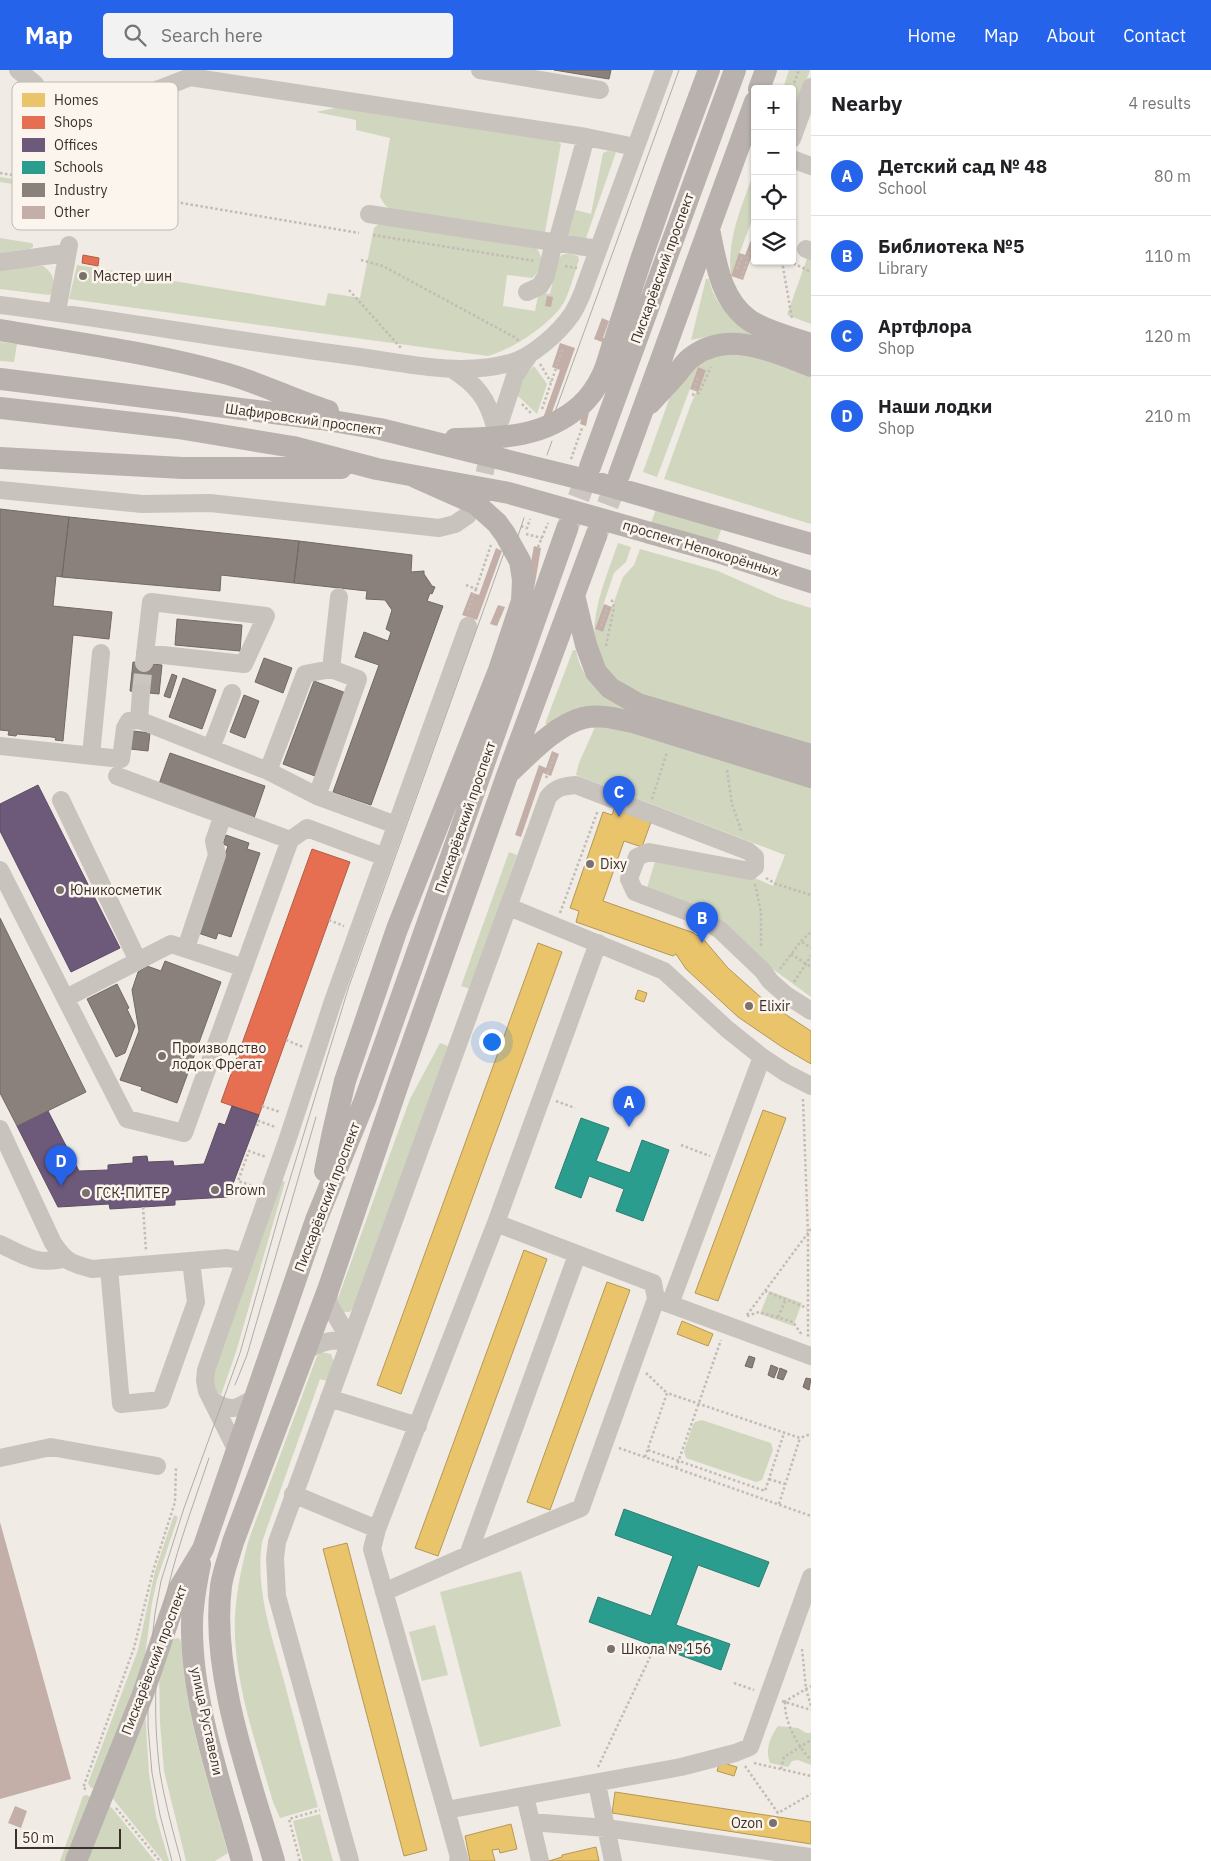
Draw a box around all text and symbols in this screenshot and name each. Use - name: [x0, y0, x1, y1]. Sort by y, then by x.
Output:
- search box: [103, 13, 453, 58]
- text: Map: [25, 19, 73, 51]
- icon: search: [121, 21, 149, 49]
- text: Search here: [161, 23, 263, 47]
- text: Home: [908, 24, 956, 47]
- text: Map: [984, 24, 1019, 47]
- text: About: [1047, 24, 1095, 47]
- text: Contact: [1123, 24, 1186, 47]
- legend: [12, 82, 178, 230]
- map controls: [751, 85, 796, 265]
- button: +: [751, 85, 796, 130]
- text: Nearby: [831, 89, 902, 117]
- text: Homes: [54, 91, 99, 109]
- text: 4 results: [1128, 93, 1191, 113]
- text: Shops: [54, 113, 93, 131]
- button: −: [751, 130, 796, 175]
- text: Offices: [54, 136, 98, 154]
- text: Детский сад № 48: [878, 154, 1047, 178]
- text: Schools: [54, 158, 104, 176]
- text: A: [842, 166, 852, 186]
- text: 80 m: [1154, 166, 1191, 186]
- button: locate: [751, 175, 796, 220]
- text: School: [878, 178, 927, 198]
- text: Industry: [54, 181, 108, 199]
- street label: Пискарёвский проспект: [626, 190, 698, 346]
- text: Other: [54, 203, 90, 221]
- button: layers: [751, 220, 796, 265]
- text: Библиотека №5: [878, 234, 1024, 258]
- text: B: [842, 246, 852, 266]
- text: 110 m: [1144, 246, 1191, 266]
- text: Library: [878, 258, 928, 278]
- place label: Мастер шин: [93, 267, 172, 285]
- marker: Мастер шин: [77, 270, 89, 282]
- text: Артфлора: [878, 314, 972, 338]
- text: C: [842, 326, 852, 346]
- text: 120 m: [1144, 326, 1191, 346]
- text: Shop: [878, 338, 915, 358]
- text: Наши лодки: [878, 394, 992, 418]
- street label: Шафировский проспект: [224, 399, 384, 439]
- text: D: [841, 406, 853, 426]
- text: 210 m: [1144, 406, 1191, 426]
- text: Shop: [878, 418, 915, 438]
- street label: проспект Непокорённых: [621, 516, 781, 580]
- street label: Пискарёвский проспект: [431, 738, 500, 895]
- pin: C: [603, 776, 635, 817]
- place label: Dixy: [600, 855, 627, 873]
- marker: Dixy: [584, 858, 596, 870]
- place label: Юникосметик: [70, 881, 162, 899]
- marker: Юникосметик: [54, 884, 66, 896]
- pin: B: [686, 902, 718, 943]
- place label: Elixir: [759, 997, 790, 1015]
- marker: Elixir: [743, 1000, 755, 1012]
- your location: [479, 1029, 505, 1055]
- place label: Производство лодок Фрегат: [172, 1039, 266, 1073]
- marker: Производство лодок Фрегат: [156, 1050, 168, 1062]
- pin: A: [613, 1086, 645, 1127]
- street label: Пискарёвский проспект: [290, 1119, 364, 1275]
- pin: D: [45, 1145, 77, 1186]
- place label: Brown: [225, 1181, 266, 1199]
- place label: ГСК-ПИТЕР: [96, 1184, 169, 1202]
- marker: Brown: [209, 1184, 221, 1196]
- marker: ГСК-ПИТЕР: [80, 1187, 92, 1199]
- street label: Пискарёвский проспект: [117, 1582, 191, 1738]
- place label: Школа № 156: [621, 1640, 711, 1658]
- marker: Школа № 156: [605, 1643, 617, 1655]
- street label: улица Руставели: [187, 1665, 227, 1777]
- place label: Ozon: [731, 1814, 763, 1832]
- marker: Ozon: [767, 1817, 779, 1829]
- scale bar: [15, 1826, 121, 1849]
- text: 50 m: [22, 1829, 54, 1847]

